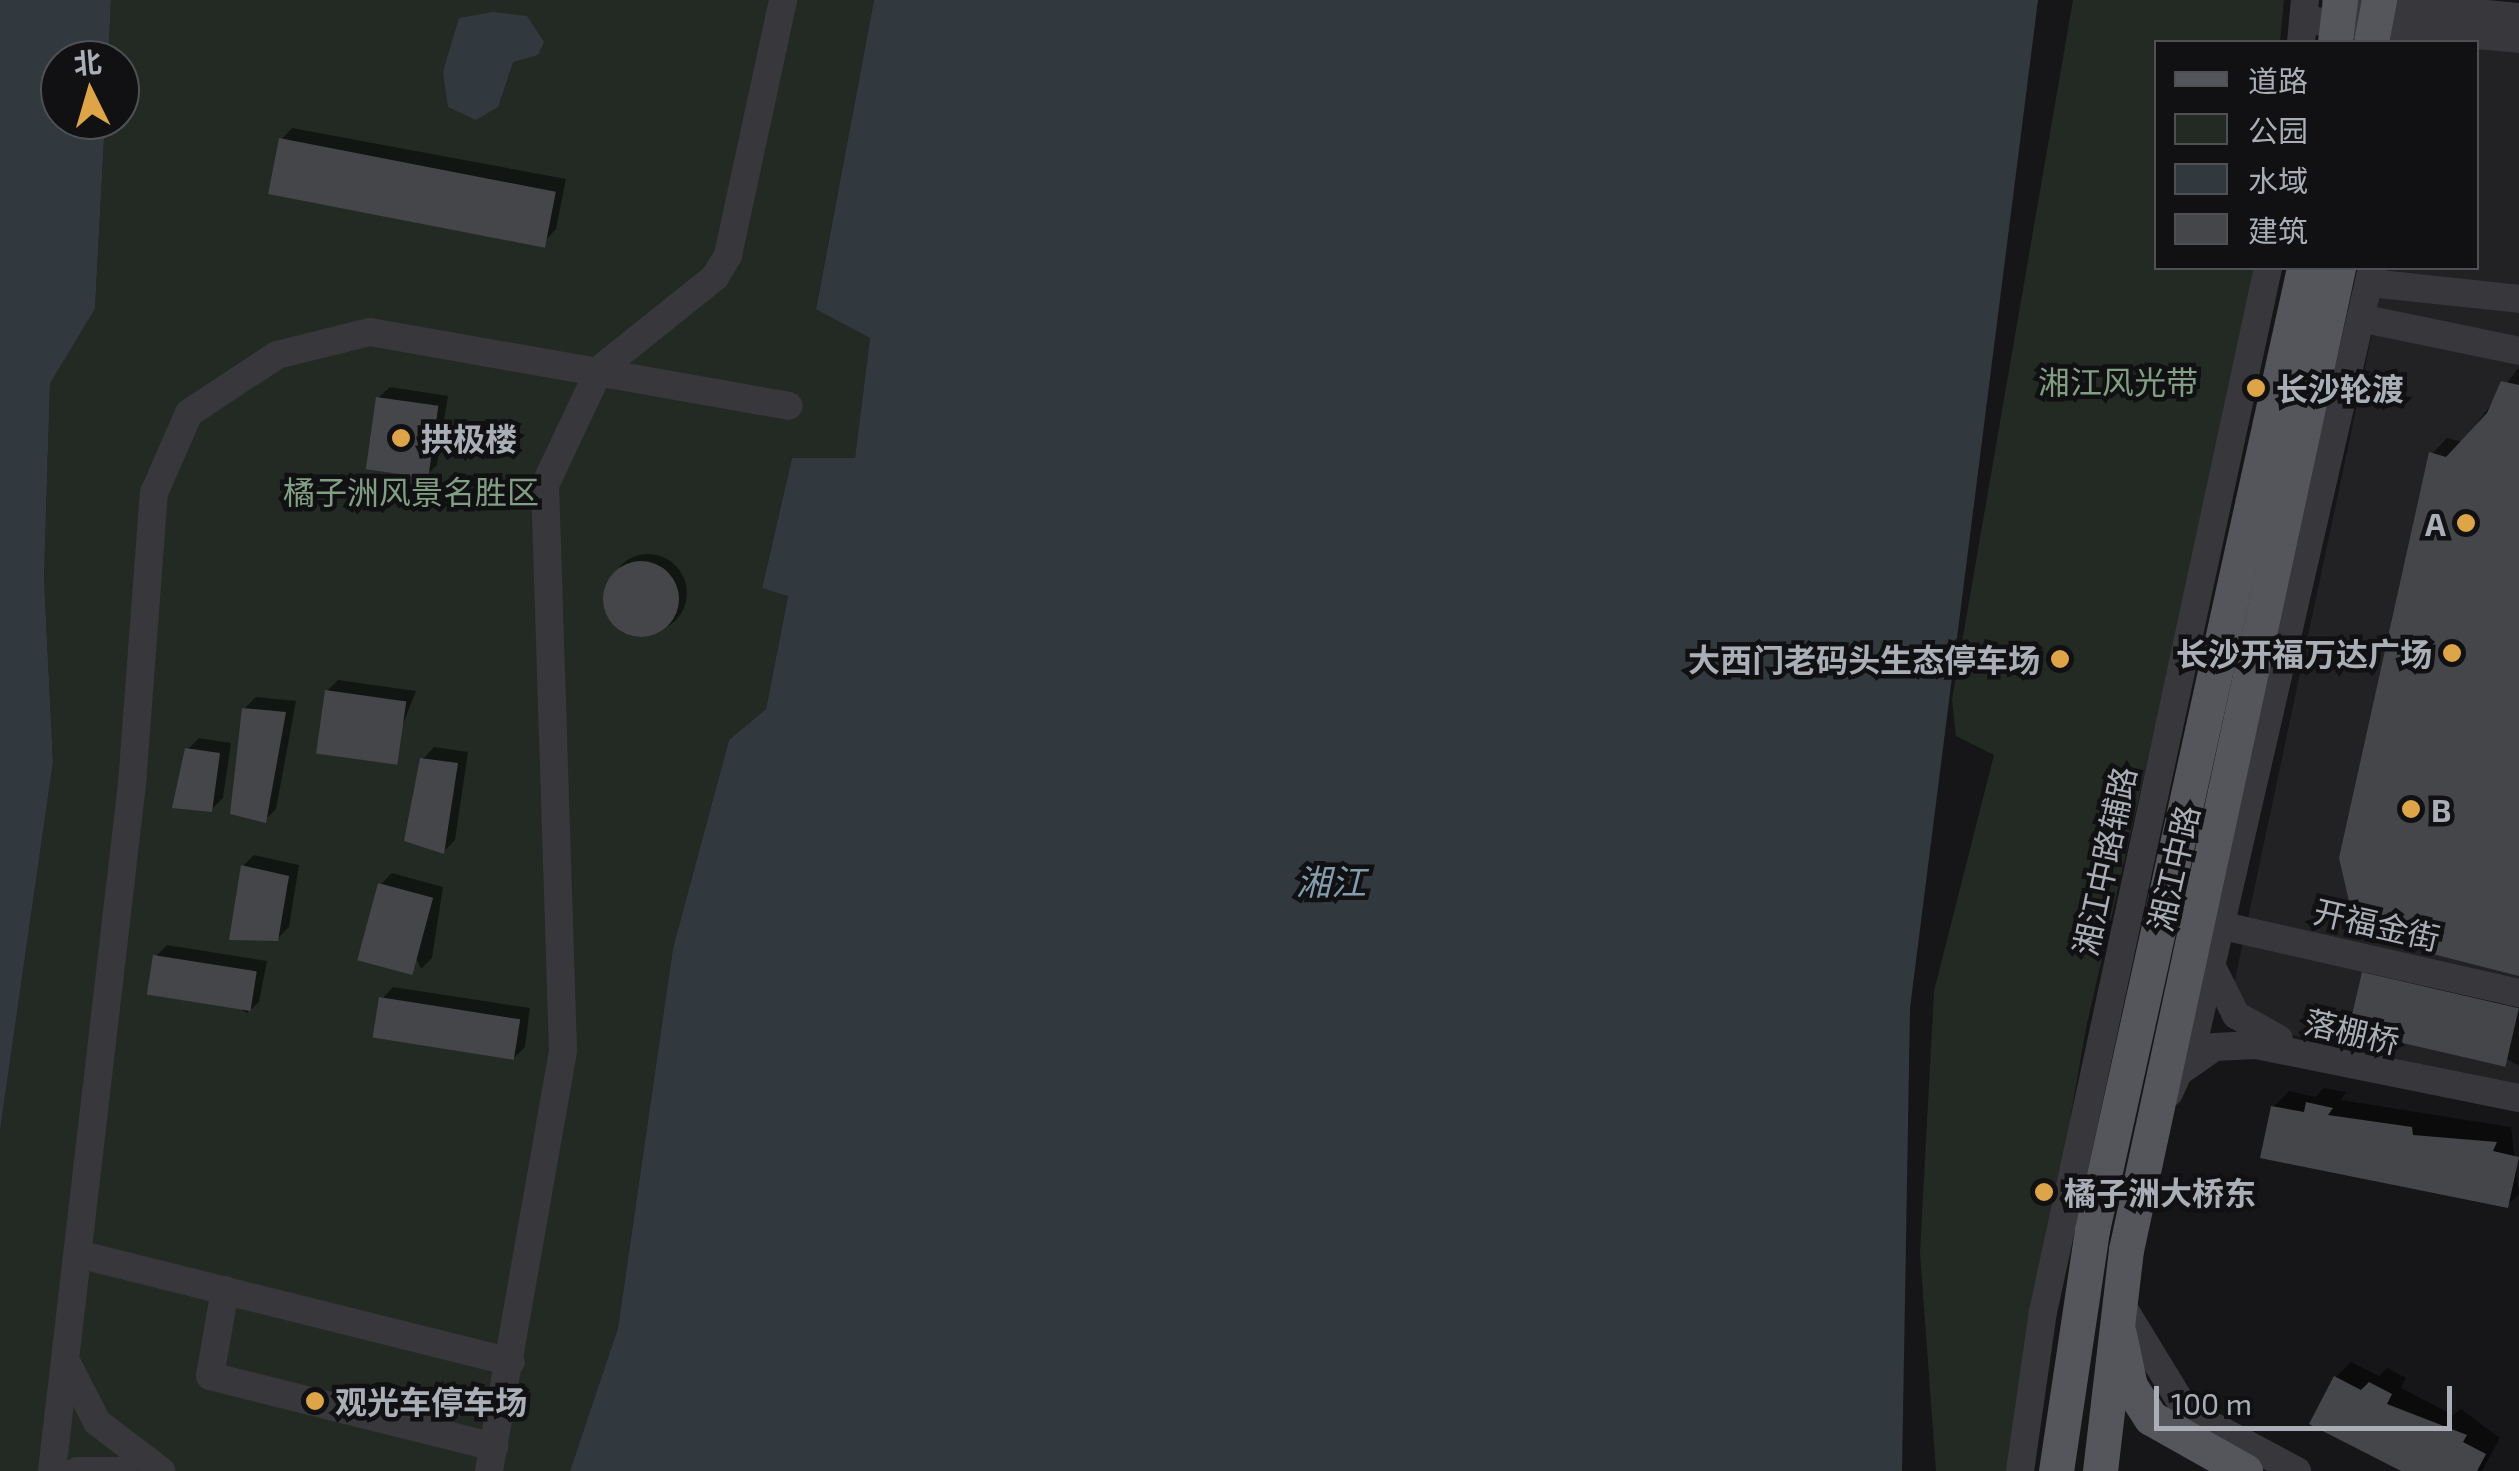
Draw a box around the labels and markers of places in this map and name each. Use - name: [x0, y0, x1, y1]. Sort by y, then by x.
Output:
- place label: 长沙轮渡: [2276, 369, 2404, 407]
- marker: 长沙轮渡: [2245, 377, 2267, 399]
- place label: 拱极楼: [421, 419, 517, 457]
- marker: 拱极楼: [390, 427, 412, 449]
- place label: A: [2425, 504, 2446, 542]
- marker: A: [2455, 512, 2477, 534]
- place label: 长沙开福万达广场: [2176, 634, 2432, 672]
- place label: 大西门老码头生态停车场: [1688, 640, 2040, 678]
- marker: 长沙开福万达广场: [2441, 642, 2463, 664]
- marker: 大西门老码头生态停车场: [2049, 648, 2071, 670]
- place label: B: [2431, 790, 2451, 828]
- marker: B: [2400, 798, 2422, 820]
- place label: 橘子洲大桥东: [2064, 1173, 2256, 1211]
- marker: 橘子洲大桥东: [2033, 1181, 2055, 1203]
- place label: 观光车停车场: [335, 1382, 527, 1420]
- marker: 观光车停车场: [304, 1390, 326, 1412]

